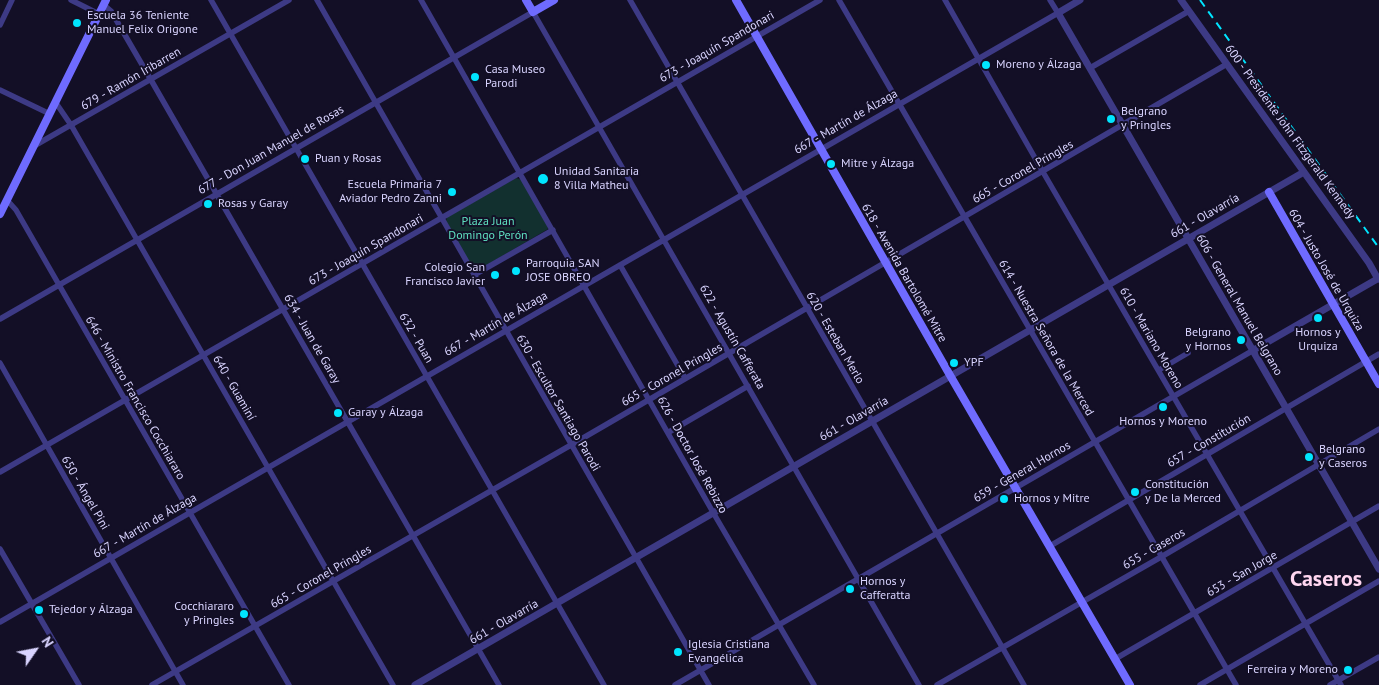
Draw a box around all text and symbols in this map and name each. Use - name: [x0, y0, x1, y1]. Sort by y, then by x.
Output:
- street label: 673 - Joaquín Spandonari: [657, 8, 777, 86]
- place label: Escuela 36 Teniente Manuel Felix Origone: [87, 9, 198, 37]
- marker: Escuela 36 Teniente Manuel Felix Origone: [71, 17, 83, 29]
- street label: 600 - Presidente John Fitzgerald Kennedy: [1222, 42, 1358, 222]
- street label: 679 - Ramón Iribarren: [78, 44, 184, 114]
- place label: Moreno y Álzaga: [996, 58, 1081, 72]
- marker: Moreno y Álzaga: [980, 59, 992, 71]
- place label: Casa Museo Parodi: [485, 63, 545, 91]
- marker: Casa Museo Parodi: [469, 71, 481, 83]
- street label: 667 - Martín de Álzaga: [792, 86, 900, 158]
- street label: 677 - Don Juan Manuel de Rosas: [195, 102, 347, 198]
- place label: Belgrano y Pringles: [1121, 105, 1171, 133]
- marker: Belgrano y Pringles: [1105, 113, 1117, 125]
- street label: 665 - Coronel Pringles: [970, 137, 1076, 207]
- place label: Puan y Rosas: [315, 152, 381, 166]
- marker: Puan y Rosas: [299, 153, 311, 165]
- place label: Mitre y Álzaga: [841, 157, 914, 171]
- marker: Mitre y Álzaga: [825, 158, 837, 170]
- place label: Unidad Sanitaria 8 Villa Matheu: [554, 165, 639, 193]
- marker: Unidad Sanitaria 8 Villa Matheu: [536, 172, 550, 186]
- place label: Escuela Primaria 7 Aviador Pedro Zanni: [339, 178, 442, 206]
- marker: Escuela Primaria 7 Aviador Pedro Zanni: [446, 186, 458, 198]
- street label: 661 - Olavarría: [1168, 190, 1242, 242]
- place label: Rosas y Garay: [218, 197, 288, 211]
- marker: Rosas y Garay: [202, 198, 214, 210]
- street label: 618 - Avenida Bartolomé Mitre: [858, 201, 950, 345]
- street label: 604 - Justo José de Urquiza: [1285, 207, 1367, 333]
- street label: 673 - Joaquín Spandonari: [306, 211, 426, 289]
- park label: Plaza Juan Domingo Perón: [448, 215, 528, 243]
- street label: 606 - General Manuel Belgrano: [1193, 232, 1285, 378]
- place label: Parroquia SAN JOSE OBREO: [526, 257, 600, 285]
- street label: 614 - Nuestra Señora de la Merced: [995, 257, 1097, 419]
- place label: Colegio San Francisco Javier: [405, 261, 485, 289]
- marker: Parroquia SAN JOSE OBREO: [510, 265, 522, 277]
- marker: Colegio San Francisco Javier: [489, 269, 501, 281]
- street label: 622 - Agustín Cafferata: [696, 282, 768, 392]
- street label: 610 - Mariano Moreno: [1116, 285, 1186, 391]
- street label: 667 - Martín de Álzaga: [442, 288, 550, 360]
- street label: 620 - Esteban Merlo: [803, 290, 867, 386]
- street label: 634 - Juan de Garay: [281, 292, 343, 386]
- street label: 632 - Puan: [396, 310, 436, 366]
- marker: Hornos y Urquiza: [1312, 312, 1324, 324]
- street label: 646 - Ministro Francisco Cocchiararo: [82, 314, 188, 482]
- place label: Belgrano y Hornos: [1185, 326, 1231, 354]
- place label: Hornos y Urquiza: [1295, 326, 1341, 354]
- street label: 630 - Escultor Santiago Parodi: [513, 332, 603, 474]
- marker: Belgrano y Hornos: [1235, 334, 1247, 346]
- street label: 665 - Coronel Pringles: [619, 340, 725, 410]
- street label: 640 - Guaminí: [210, 353, 258, 423]
- place label: YPF: [964, 356, 984, 370]
- marker: YPF: [948, 357, 960, 369]
- street label: 661 - Olavarría: [817, 393, 891, 445]
- street label: 626 - Doctor José Rebizzo: [654, 394, 730, 516]
- marker: Hornos y Moreno: [1157, 401, 1169, 413]
- place label: Garay y Álzaga: [348, 406, 423, 420]
- marker: Garay y Álzaga: [332, 407, 344, 419]
- street label: 657 - Constitución: [1165, 411, 1253, 471]
- place label: Hornos y Moreno: [1119, 415, 1207, 429]
- street label: 659 - General Hornos: [971, 438, 1073, 506]
- place label: Belgrano y Caseros: [1319, 443, 1367, 471]
- marker: Belgrano y Caseros: [1303, 451, 1315, 463]
- street label: 650 - Ángel Pini: [58, 454, 112, 532]
- place label: Constitución y De la Merced: [1145, 478, 1221, 506]
- marker: Constitución y De la Merced: [1129, 486, 1141, 498]
- street label: 667 - Martín de Álzaga: [91, 490, 199, 562]
- place label: Hornos y Mitre: [1014, 492, 1090, 506]
- marker: Hornos y Mitre: [998, 493, 1010, 505]
- street label: 655 - Caseros: [1120, 525, 1188, 573]
- street label: 665 - Coronel Pringles: [268, 542, 374, 612]
- street label: 653 - San Jorge: [1204, 548, 1280, 600]
- district label: Caseros: [1290, 567, 1362, 593]
- place label: Hornos y Cafferatta: [860, 575, 910, 603]
- marker: Hornos y Cafferatta: [844, 583, 856, 595]
- street label: 661 - Olavarría: [467, 596, 541, 648]
- place label: Cocchiararo y Pringles: [174, 600, 234, 628]
- place label: Tejedor y Álzaga: [49, 603, 133, 617]
- marker: Tejedor y Álzaga: [33, 604, 45, 616]
- marker: Cocchiararo y Pringles: [238, 608, 250, 620]
- north arrow: [10, 625, 60, 675]
- text: N: [38, 633, 58, 651]
- place label: Iglesia Cristiana Evangélica: [688, 638, 770, 666]
- marker: Iglesia Cristiana Evangélica: [672, 646, 684, 658]
- place label: Ferreira y Moreno: [1247, 663, 1338, 677]
- marker: Ferreira y Moreno: [1342, 664, 1354, 676]

